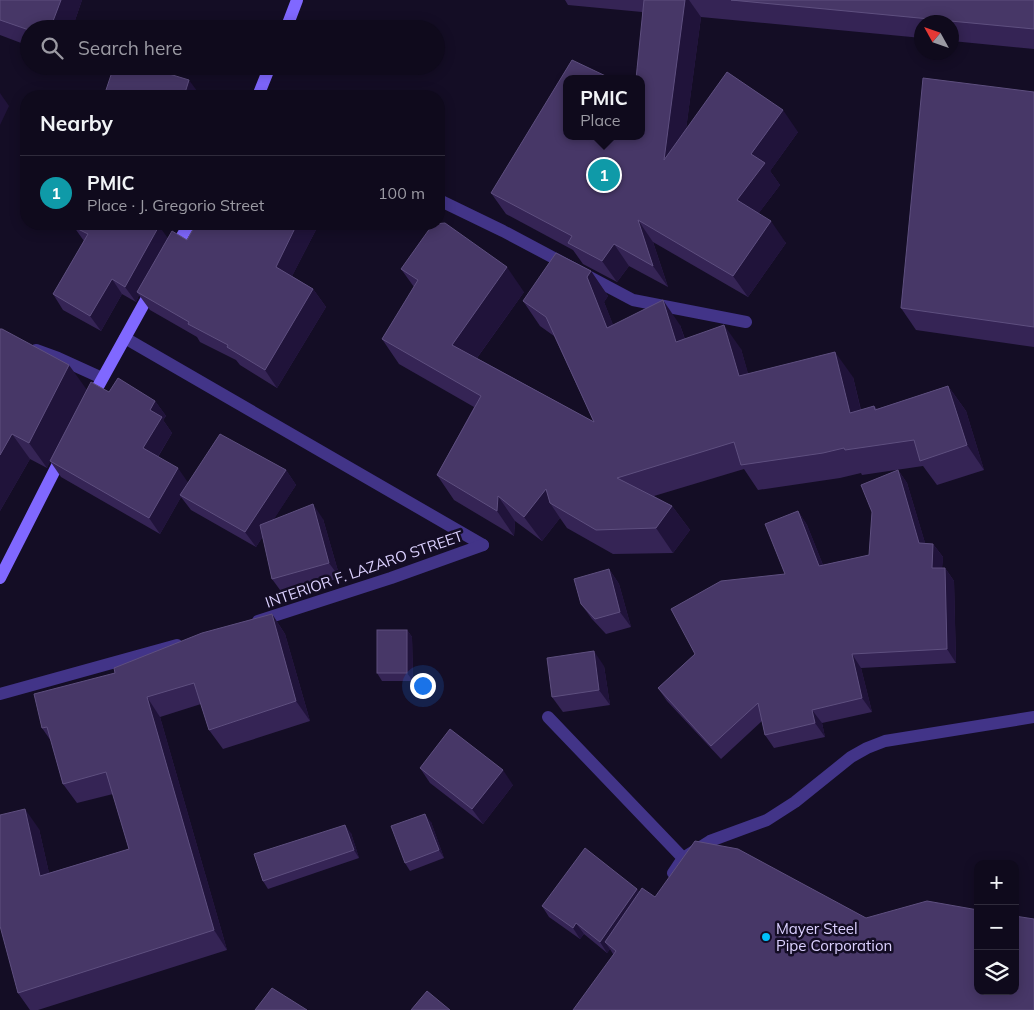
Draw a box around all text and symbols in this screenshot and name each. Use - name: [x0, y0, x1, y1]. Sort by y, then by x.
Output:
- north arrow: [914, 15, 959, 60]
- search box: [20, 20, 445, 75]
- icon: search: [38, 34, 66, 62]
- text: Search here: [78, 36, 182, 60]
- popup: [563, 75, 645, 140]
- text: PMIC: [580, 86, 628, 110]
- text: Nearby: [40, 110, 113, 136]
- text: Place: [580, 110, 620, 130]
- pin: 1: [588, 156, 620, 194]
- text: PMIC: [87, 171, 135, 195]
- text: 1: [51, 183, 61, 203]
- text: 100 m: [378, 183, 425, 203]
- text: Place · J. Gregorio Street: [87, 195, 264, 215]
- street label: INTERIOR F. LAZARO STREET: [263, 526, 465, 612]
- your location: [410, 673, 436, 699]
- map controls: [974, 860, 1019, 995]
- button: +: [974, 860, 1019, 905]
- button: −: [974, 905, 1019, 950]
- place label: Mayer Steel Pipe Corporation: [776, 919, 892, 955]
- marker: Mayer Steel Pipe Corporation: [760, 931, 772, 943]
- button: layers: [974, 950, 1019, 995]

